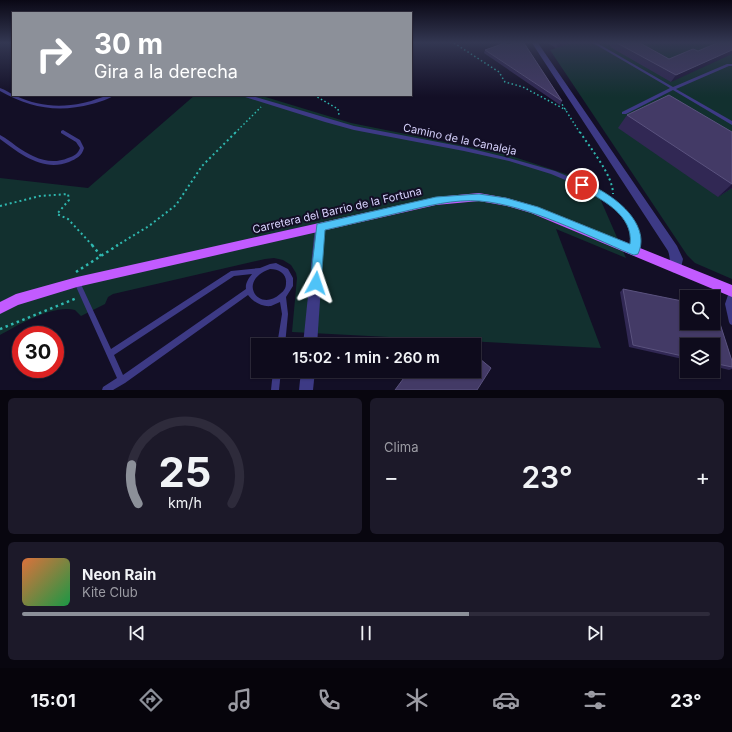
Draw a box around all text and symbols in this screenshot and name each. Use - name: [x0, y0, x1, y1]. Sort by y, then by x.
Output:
- text: 30 m: [94, 27, 163, 61]
- icon: right: [28, 28, 80, 80]
- text: Gira a la derecha: [94, 61, 238, 82]
- street label: Camino de la Canaleja: [402, 120, 518, 158]
- pin: [565, 168, 599, 202]
- icon: arrive: [571, 174, 593, 196]
- street label: Carretera del Barrio de la Fortuna: [251, 184, 423, 236]
- position arrow: [295, 262, 337, 304]
- map controls: [680, 290, 720, 378]
- button: search: [680, 290, 720, 330]
- speed limit sign: 30: [12, 326, 64, 378]
- button: layers: [680, 338, 720, 378]
- text: 15:02 · 1 min · 260 m: [292, 348, 440, 367]
- text: Clima: [384, 439, 418, 455]
- text: 25: [159, 447, 211, 497]
- text: 23°: [521, 459, 573, 495]
- text: −: [384, 464, 399, 490]
- text: +: [695, 464, 710, 490]
- text: km/h: [168, 494, 202, 511]
- text: Neon Rain: [82, 565, 156, 584]
- text: Kite Club: [82, 584, 138, 600]
- icon: previous: [126, 622, 148, 644]
- icon: pause: [355, 622, 377, 644]
- icon: next: [584, 622, 606, 644]
- icon: directions: [137, 686, 165, 714]
- icon: music: [226, 686, 254, 714]
- icon: phone: [315, 686, 343, 714]
- icon: climate: [403, 686, 431, 714]
- icon: car: [492, 686, 520, 714]
- icon: filters: [581, 686, 609, 714]
- text: 15:01: [30, 690, 76, 711]
- text: 23°: [670, 690, 701, 711]

